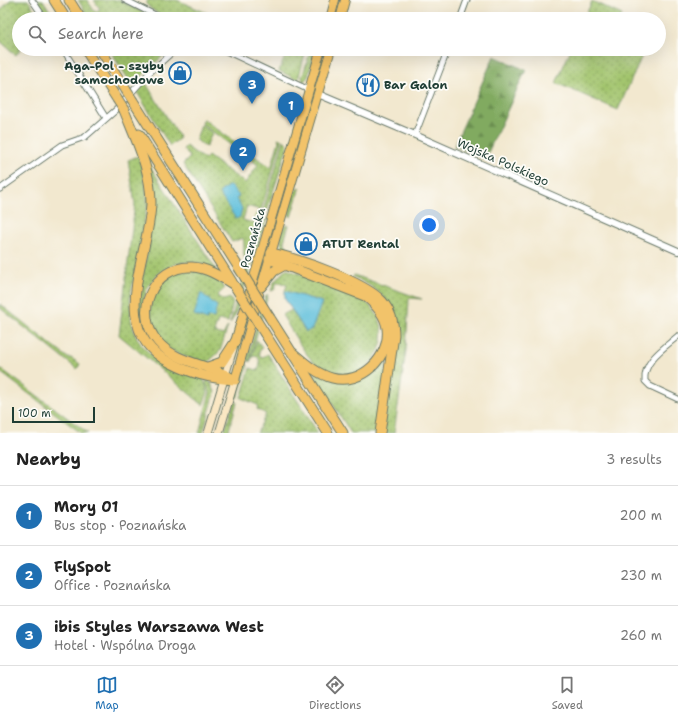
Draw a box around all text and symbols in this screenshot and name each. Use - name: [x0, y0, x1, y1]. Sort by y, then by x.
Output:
- search box: [12, 12, 666, 56]
- icon: search: [26, 23, 48, 45]
- text: Search here: [58, 24, 144, 44]
- place label: Aga-Pol - szyby samochodowe: [64, 58, 164, 88]
- shop icon: Aga-Pol - szyby samochodowe: [167, 60, 193, 86]
- pin: 3: [239, 71, 265, 104]
- restaurant icon: Bar Galon: [355, 72, 381, 98]
- place label: Bar Galon: [384, 77, 447, 93]
- pin: 1: [278, 92, 304, 125]
- street label: Wojska Polskiego: [454, 134, 552, 190]
- pin: 2: [230, 138, 256, 171]
- street label: Poznańska: [237, 205, 269, 270]
- your location: [419, 215, 439, 235]
- shop icon: ATUT Rental: [293, 231, 319, 257]
- place label: ATUT Rental: [322, 236, 399, 252]
- scale bar: [12, 405, 95, 424]
- text: 100 m: [18, 406, 51, 421]
- text: Nearby: [16, 448, 81, 470]
- text: 3 results: [606, 451, 662, 468]
- text: Mory 01: [54, 497, 118, 517]
- text: 1: [26, 507, 32, 524]
- text: 200 m: [620, 507, 662, 524]
- text: Bus stop · Poznańska: [54, 517, 186, 534]
- text: FlySpot: [54, 557, 111, 577]
- text: 2: [24, 567, 34, 584]
- text: 230 m: [620, 567, 662, 584]
- text: Office · Poznańska: [54, 577, 171, 594]
- text: ibis Styles Warszawa West: [54, 617, 264, 637]
- text: 3: [24, 627, 34, 644]
- text: 260 m: [620, 627, 662, 644]
- text: Hotel · Wspólna Droga: [54, 637, 196, 654]
- tab: Map: [95, 674, 119, 713]
- tab: Directions: [309, 674, 361, 713]
- tab: Saved: [552, 674, 583, 713]

